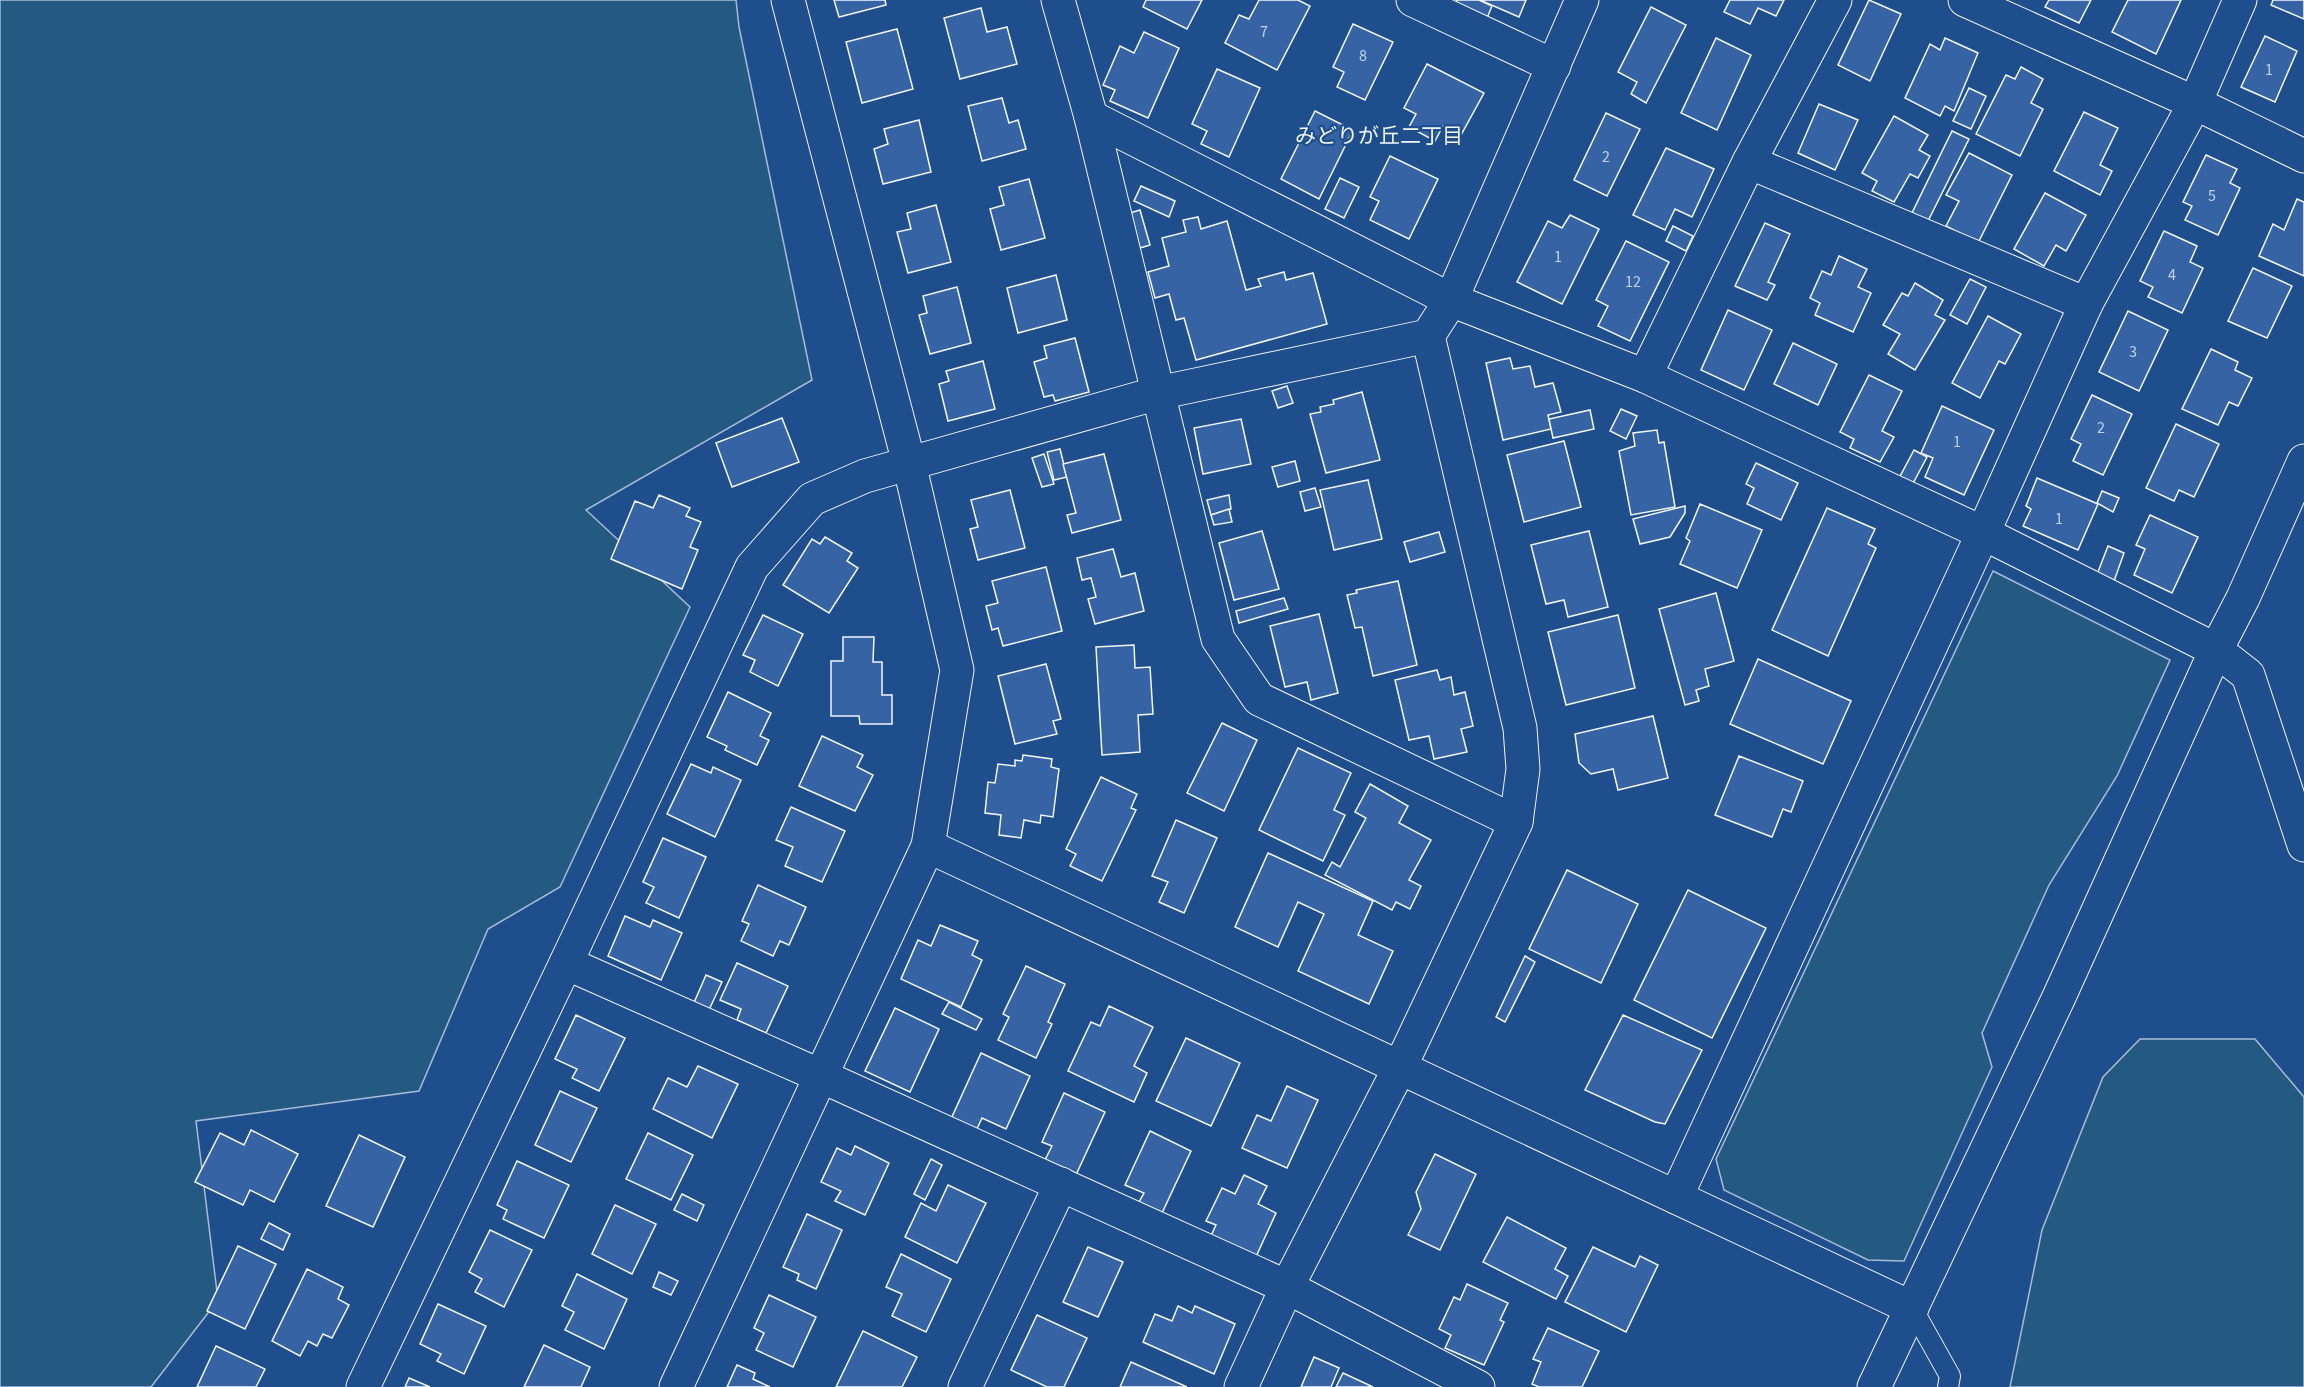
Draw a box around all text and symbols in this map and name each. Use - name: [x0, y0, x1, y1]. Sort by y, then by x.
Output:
- house number: 7: [1260, 21, 1268, 43]
- house number: 8: [1359, 45, 1367, 67]
- house number: 1: [2265, 59, 2273, 81]
- district label: みどりが丘二丁目: [1295, 121, 1463, 151]
- house number: 2: [1602, 146, 1610, 168]
- house number: 5: [2208, 185, 2216, 207]
- house number: 1: [1554, 246, 1562, 268]
- house number: 4: [2168, 264, 2176, 286]
- house number: 12: [1625, 271, 1641, 293]
- house number: 3: [2129, 341, 2137, 363]
- house number: 2: [2097, 417, 2105, 439]
- house number: 1: [1953, 431, 1961, 453]
- house number: 1: [2055, 508, 2063, 530]

